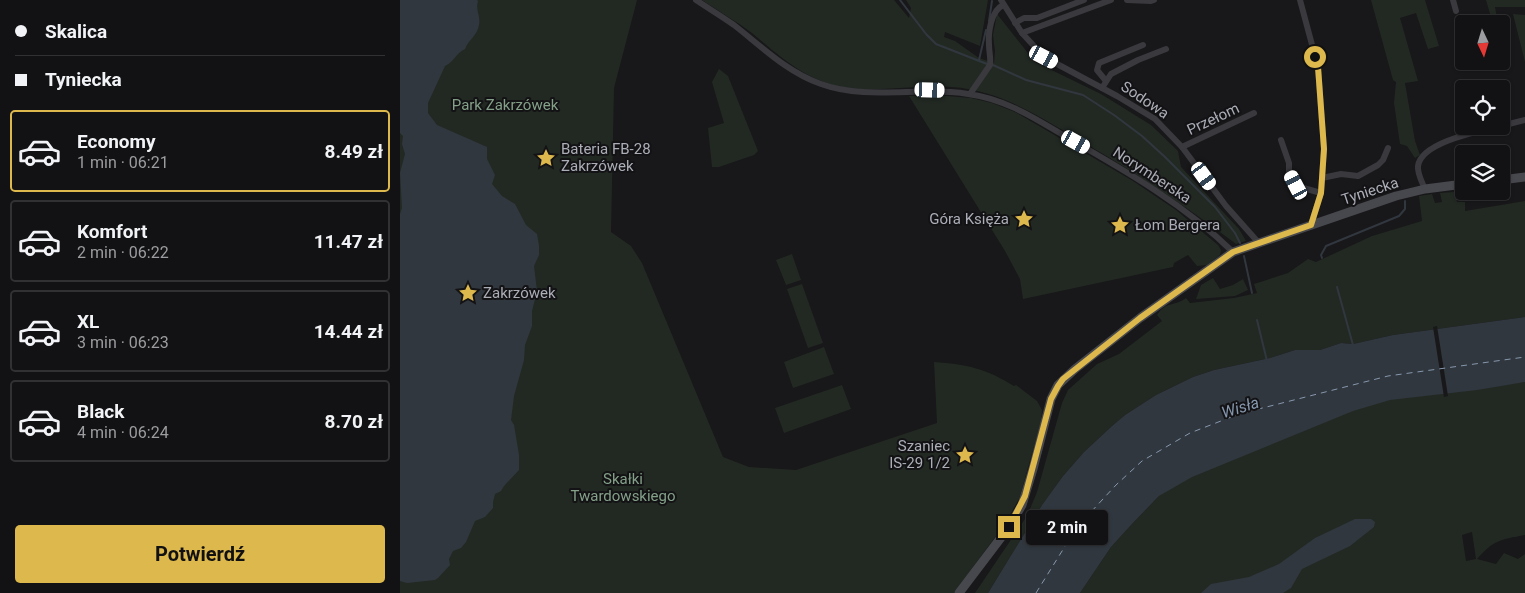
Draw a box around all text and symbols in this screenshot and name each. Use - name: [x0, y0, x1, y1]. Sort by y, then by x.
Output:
- north arrow: [1455, 15, 1510, 70]
- map controls: [1455, 15, 1510, 200]
- text: Skalica: [45, 20, 107, 43]
- car: [1027, 43, 1060, 71]
- route start: [1304, 46, 1326, 68]
- text: Tyniecka: [45, 68, 122, 91]
- street label: Sodowa: [1118, 77, 1172, 123]
- button: locate: [1455, 80, 1510, 135]
- car: [914, 82, 945, 98]
- park label: Park Zakrzówek: [452, 96, 559, 114]
- street label: Przełom: [1184, 99, 1242, 139]
- car: [1059, 128, 1092, 156]
- icon: car: [17, 129, 62, 174]
- text: Economy: [77, 130, 156, 153]
- text: 8.49 zł: [325, 140, 383, 163]
- place label: Bateria FB-28 Zakrzówek: [561, 140, 651, 175]
- street label: Norymberska: [1109, 143, 1195, 207]
- button: layers: [1455, 145, 1510, 200]
- place icon: Bateria FB-28 Zakrzówek: [535, 147, 557, 169]
- text: 1 min · 06:21: [77, 153, 169, 172]
- car: [1189, 159, 1218, 193]
- car: [1282, 168, 1309, 202]
- street label: Tyniecka: [1339, 173, 1401, 209]
- place icon: Góra Księża: [1013, 208, 1035, 230]
- place label: Góra Księża: [929, 210, 1009, 228]
- place icon: Łom Bergera: [1109, 214, 1131, 236]
- place label: Łom Bergera: [1135, 216, 1220, 234]
- icon: car: [17, 219, 62, 264]
- text: Komfort: [77, 220, 147, 243]
- text: 11.47 zł: [314, 230, 383, 253]
- text: 2 min · 06:22: [77, 243, 169, 262]
- place icon: Zakrzówek: [457, 282, 479, 304]
- place label: Zakrzówek: [483, 284, 556, 302]
- icon: car: [17, 309, 62, 354]
- text: XL: [77, 310, 99, 333]
- text: 14.44 zł: [314, 320, 383, 343]
- text: 3 min · 06:23: [77, 333, 169, 352]
- water label: Wisła: [1219, 393, 1261, 422]
- icon: car: [17, 399, 62, 444]
- text: Black: [77, 400, 124, 423]
- text: 8.70 zł: [325, 410, 383, 433]
- text: 4 min · 06:24: [77, 423, 169, 442]
- place label: Szaniec IS-29 1/2: [889, 437, 950, 472]
- place icon: Szaniec IS-29 1/2: [954, 444, 976, 466]
- park label: Skałki Twardowskiego: [570, 470, 676, 505]
- callout: 2 min: [1026, 510, 1109, 544]
- route end: [998, 516, 1020, 538]
- text: 2 min: [1047, 518, 1087, 537]
- button: Potwierdź: [15, 525, 385, 583]

